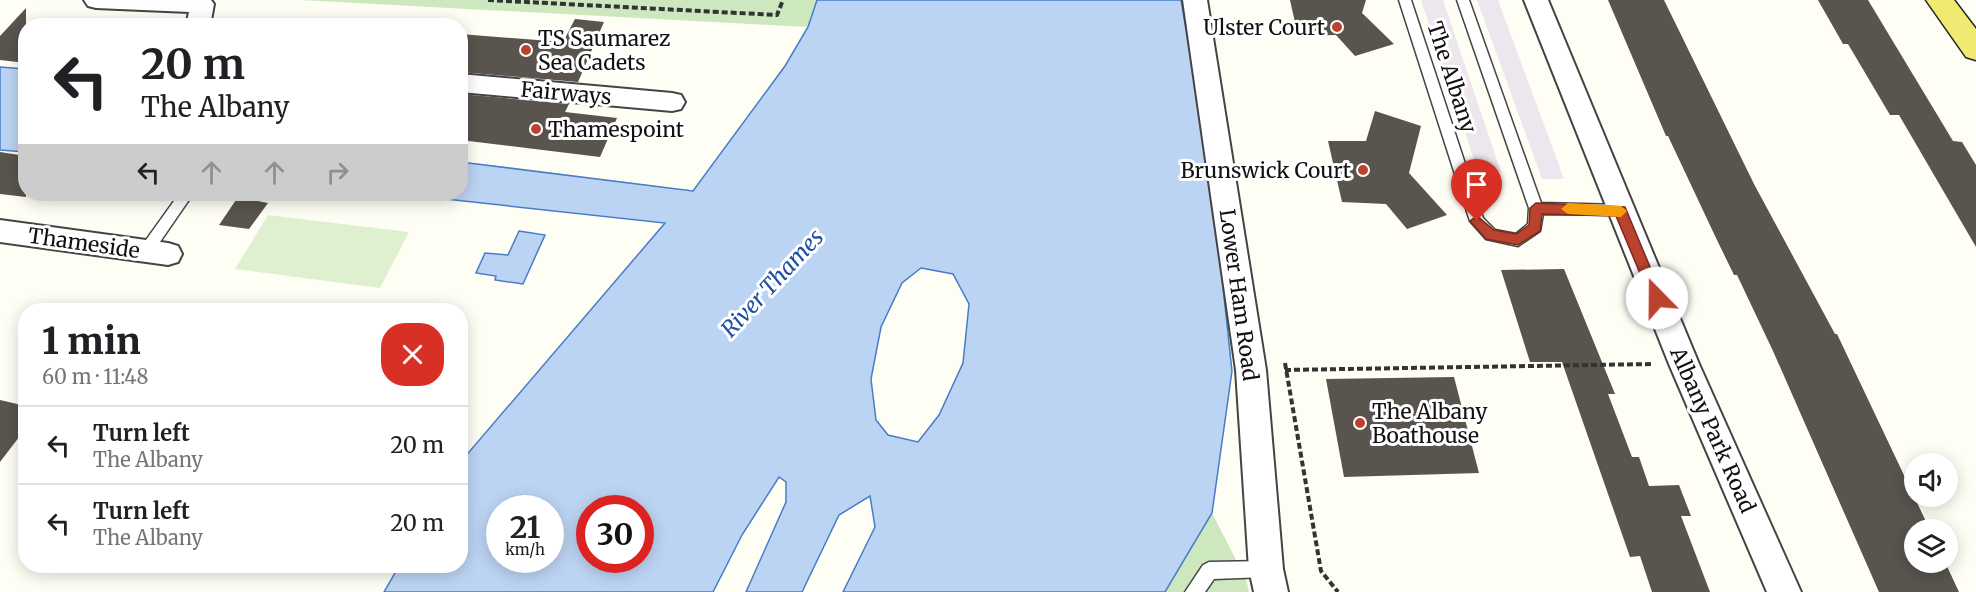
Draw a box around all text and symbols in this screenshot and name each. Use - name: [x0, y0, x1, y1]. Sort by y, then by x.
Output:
- place label: Ulster Court: [1203, 14, 1325, 41]
- street label: The Albany: [1421, 18, 1483, 137]
- marker: Ulster Court: [1330, 20, 1344, 34]
- place label: TS Saumarez Sea Cadets: [538, 25, 670, 76]
- text: 20 m: [141, 38, 245, 90]
- icon: left: [42, 42, 120, 120]
- marker: TS Saumarez Sea Cadets: [519, 43, 533, 57]
- street label: Fairways: [519, 76, 613, 110]
- text: The Albany: [141, 90, 290, 124]
- place label: Thamespoint: [548, 116, 684, 143]
- marker: Thamespoint: [529, 122, 543, 136]
- icon: left: [132, 156, 165, 189]
- icon: ahead: [195, 156, 228, 189]
- icon: ahead: [258, 156, 291, 189]
- icon: right: [321, 156, 354, 189]
- place label: Brunswick Court: [1181, 157, 1351, 184]
- pin: [1451, 159, 1502, 221]
- marker: Brunswick Court: [1356, 163, 1370, 177]
- icon: arrive: [1460, 168, 1493, 201]
- street label: Lower Ham Road: [1214, 207, 1264, 383]
- street label: Thameside: [27, 222, 142, 264]
- water label: River Thames: [715, 223, 829, 343]
- position arrow: [1625, 266, 1689, 330]
- text: 1 min: [42, 319, 141, 364]
- button: close: [381, 323, 444, 386]
- street label: Albany Park Road: [1664, 342, 1762, 517]
- text: 60 m · 11:48: [42, 364, 148, 389]
- place label: The Albany Boathouse: [1372, 398, 1488, 449]
- marker: The Albany Boathouse: [1353, 416, 1367, 430]
- text: Turn left: [93, 419, 190, 447]
- icon: left: [42, 429, 75, 462]
- text: 20 m: [390, 431, 444, 459]
- text: The Albany: [93, 447, 203, 472]
- map controls: [1904, 453, 1958, 573]
- button: sound: [1904, 453, 1958, 507]
- speed limit sign: 30: [576, 495, 654, 573]
- text: Turn left: [93, 497, 190, 525]
- icon: left: [42, 507, 75, 540]
- text: 21: [510, 508, 540, 546]
- text: 20 m: [390, 509, 444, 537]
- button: layers: [1904, 519, 1958, 573]
- text: The Albany: [93, 525, 203, 550]
- text: km/h: [505, 540, 545, 559]

